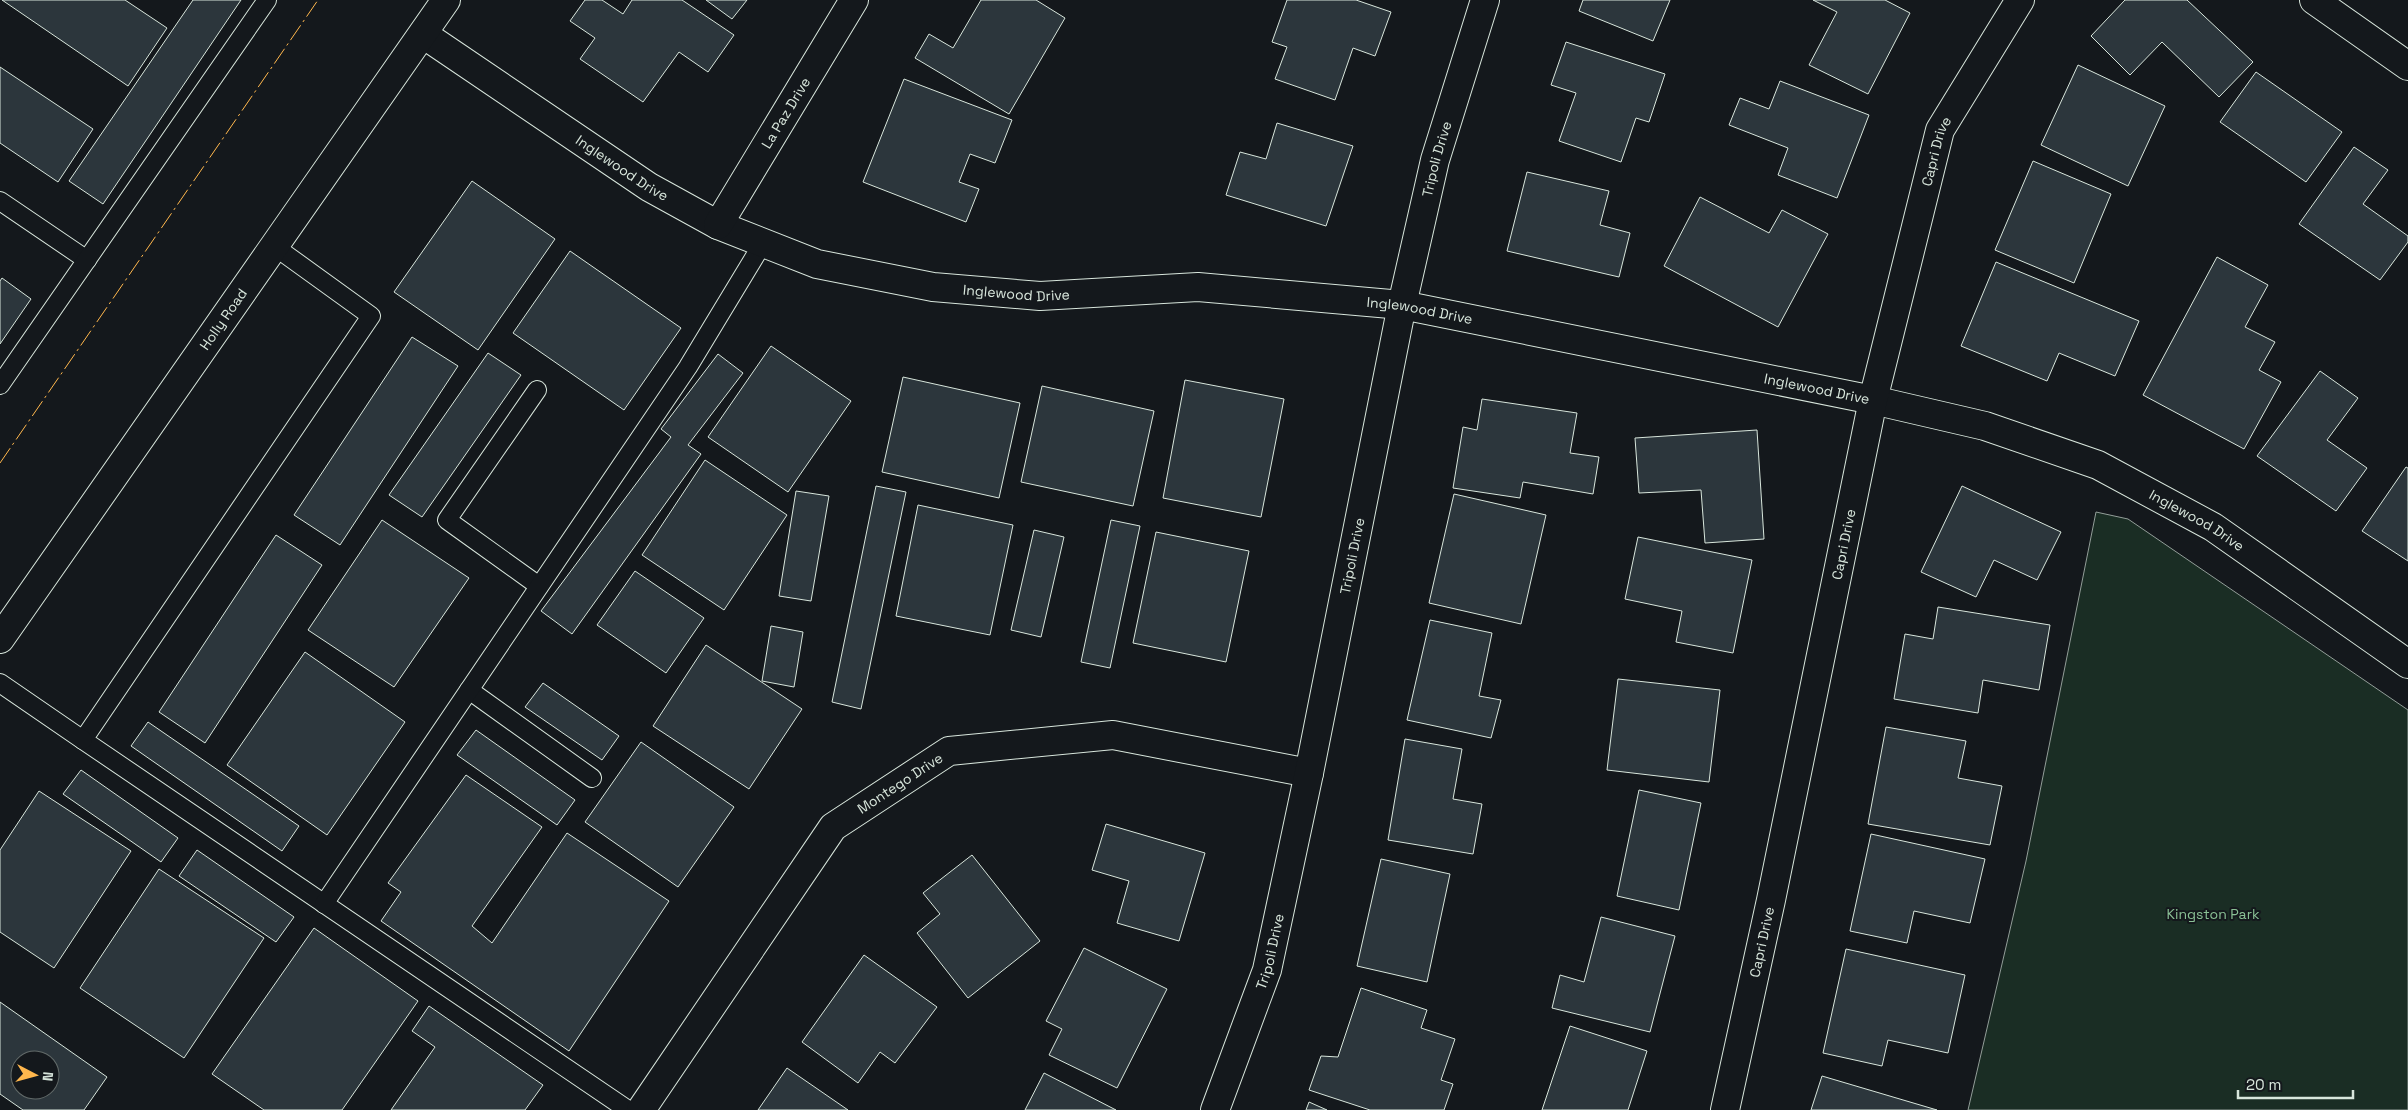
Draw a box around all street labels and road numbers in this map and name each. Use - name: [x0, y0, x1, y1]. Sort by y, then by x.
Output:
- street label: La Paz Drive: [757, 74, 814, 152]
- street label: Capri Drive: [1917, 113, 1955, 188]
- street label: Tripoli Drive: [1418, 119, 1456, 199]
- street label: Inglewood Drive: [572, 131, 671, 205]
- street label: Inglewood Drive: [962, 281, 1070, 305]
- street label: Holly Road: [195, 285, 251, 354]
- street label: Inglewood Drive: [1366, 293, 1474, 328]
- street label: Inglewood Drive: [1763, 369, 1871, 408]
- street label: Inglewood Drive: [2146, 485, 2248, 555]
- street label: Capri Drive: [1828, 507, 1860, 581]
- street label: Tripoli Drive: [1336, 516, 1369, 596]
- street label: Montego Drive: [854, 749, 946, 818]
- street label: Capri Drive: [1745, 905, 1778, 979]
- street label: Tripoli Drive: [1252, 912, 1288, 992]

